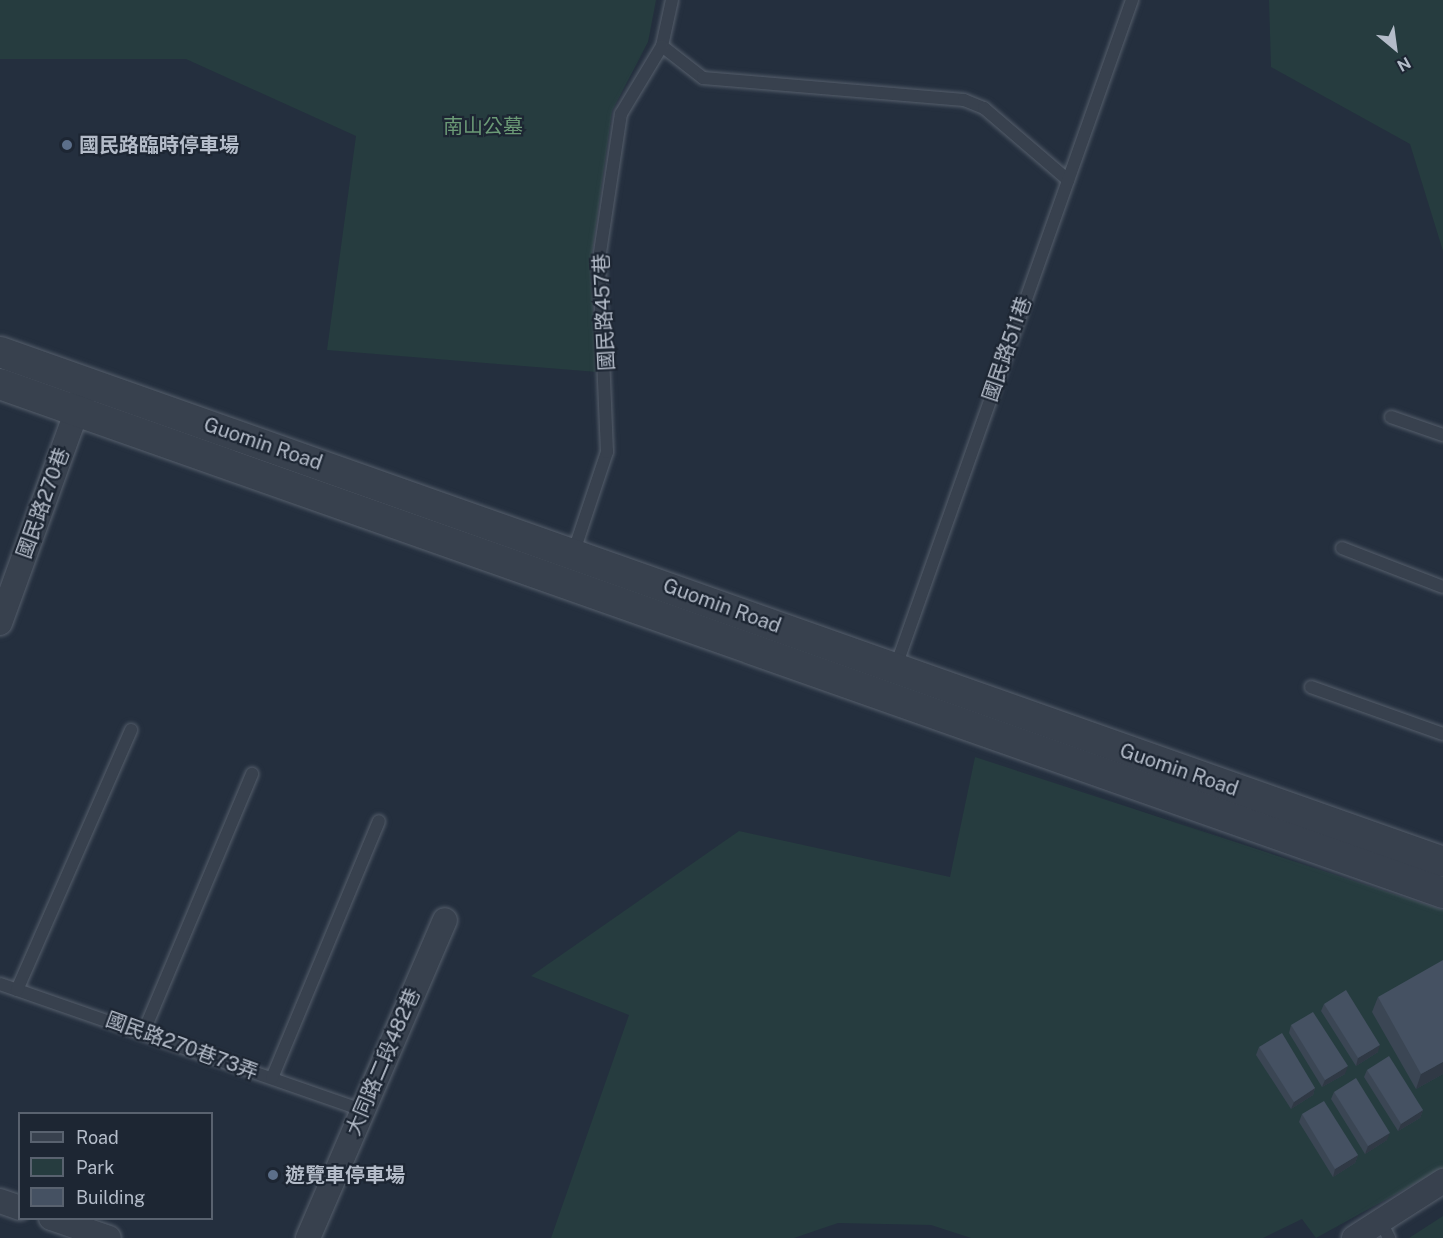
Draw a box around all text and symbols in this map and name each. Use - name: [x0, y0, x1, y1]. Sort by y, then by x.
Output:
- north arrow: [1365, 18, 1425, 78]
- text: N: [1394, 53, 1414, 76]
- park label: 南山公墓: [443, 114, 523, 138]
- place label: 國民路臨時停車場: [79, 133, 239, 157]
- marker: 國民路臨時停車場: [60, 138, 74, 152]
- street label: 國民路457巷: [589, 253, 619, 371]
- street label: 國民路511巷: [978, 294, 1036, 404]
- street label: Guomin Road: [201, 413, 325, 475]
- street label: 國民路270巷: [12, 444, 74, 562]
- street label: Guomin Road: [660, 574, 784, 638]
- street label: Guomin Road: [1117, 739, 1241, 801]
- street label: 大同路二段482巷: [341, 985, 425, 1139]
- street label: 國民路270巷73弄: [103, 1007, 261, 1085]
- legend: [18, 1112, 213, 1220]
- text: Road: [76, 1127, 119, 1148]
- text: Park: [76, 1157, 114, 1178]
- place label: 遊覽車停車場: [285, 1163, 405, 1187]
- marker: 遊覽車停車場: [266, 1168, 280, 1182]
- text: Building: [76, 1187, 145, 1208]

